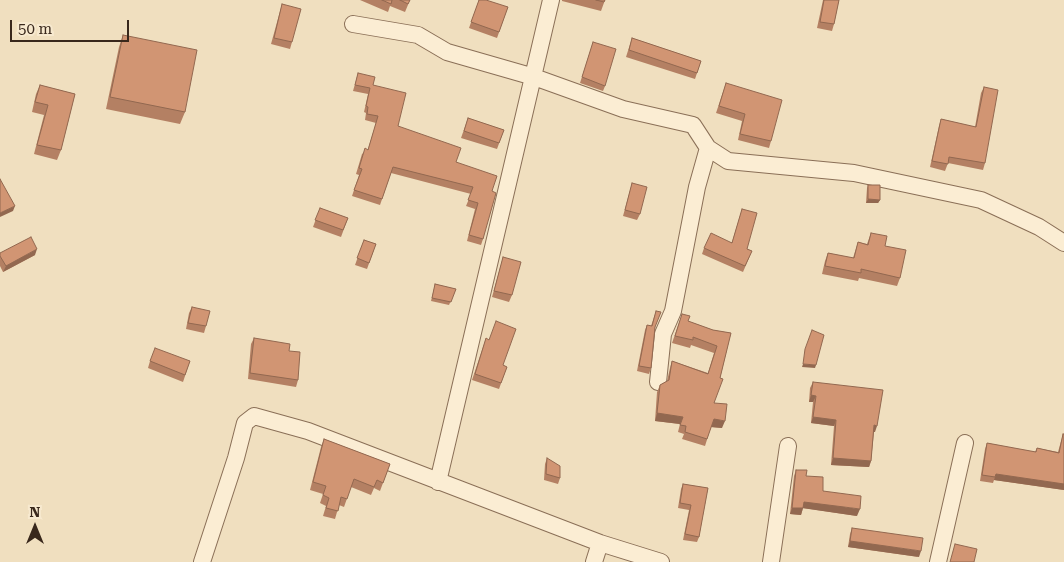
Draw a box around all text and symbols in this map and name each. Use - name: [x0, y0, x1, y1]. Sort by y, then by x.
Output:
- scale bar: [12, 10, 131, 42]
- text: 50 m: [18, 20, 52, 38]
- north arrow: [10, 502, 60, 552]
- text: N: [30, 504, 40, 520]

